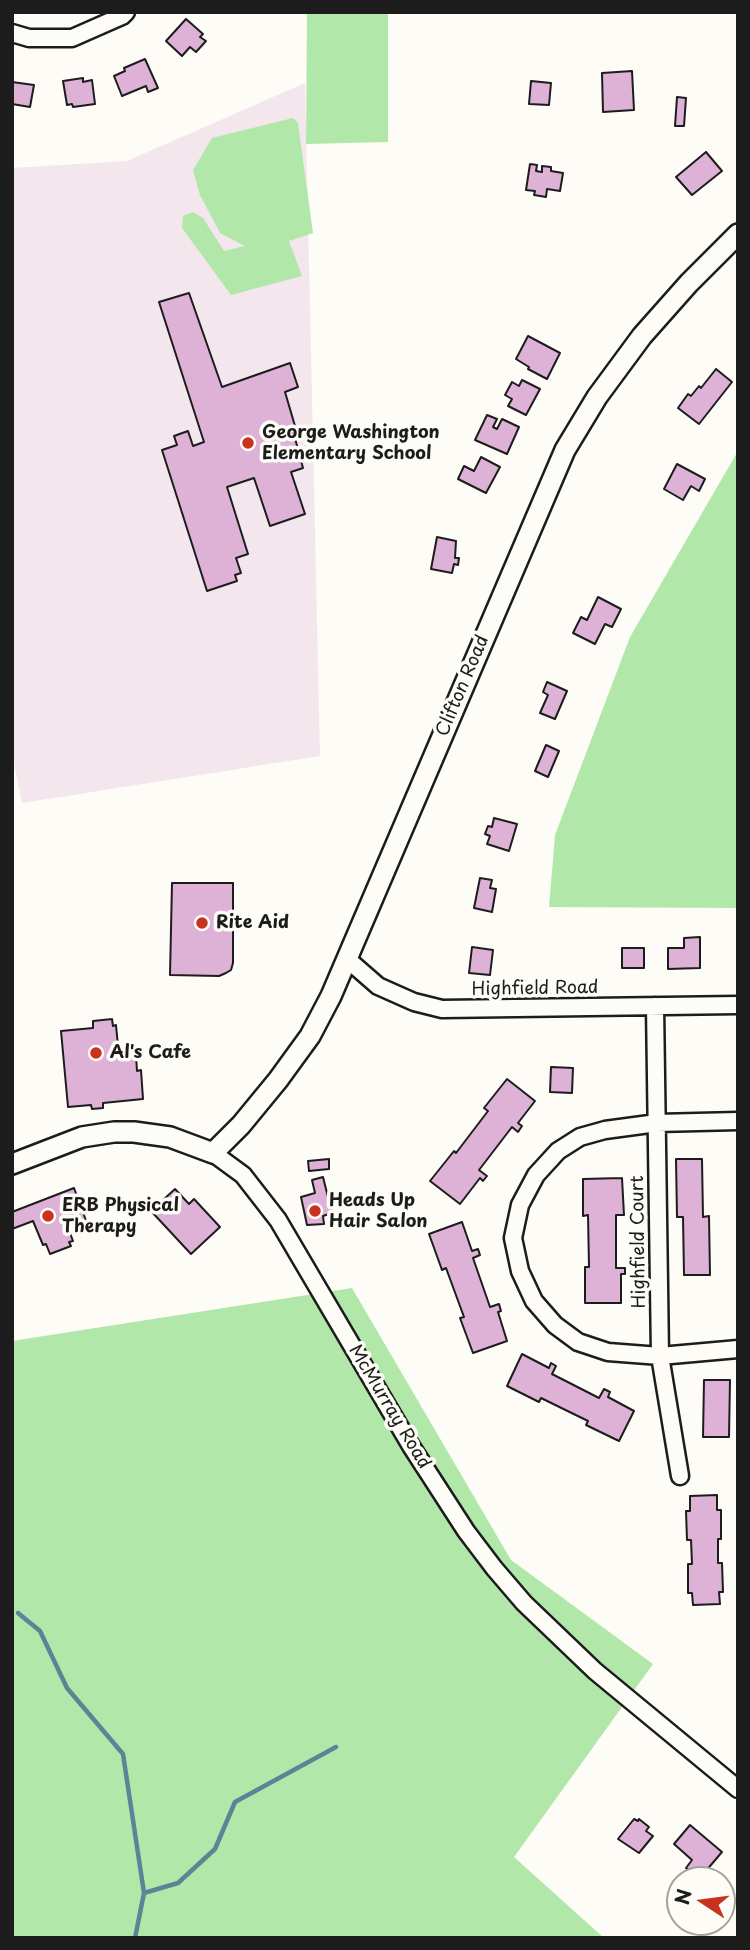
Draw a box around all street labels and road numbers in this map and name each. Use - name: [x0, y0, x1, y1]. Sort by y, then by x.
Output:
- street label: Clifton Road: [432, 632, 494, 740]
- street label: Highfield Road: [471, 977, 599, 1001]
- street label: Highfield Court: [627, 1175, 651, 1309]
- street label: McMurray Road: [343, 1341, 435, 1473]

